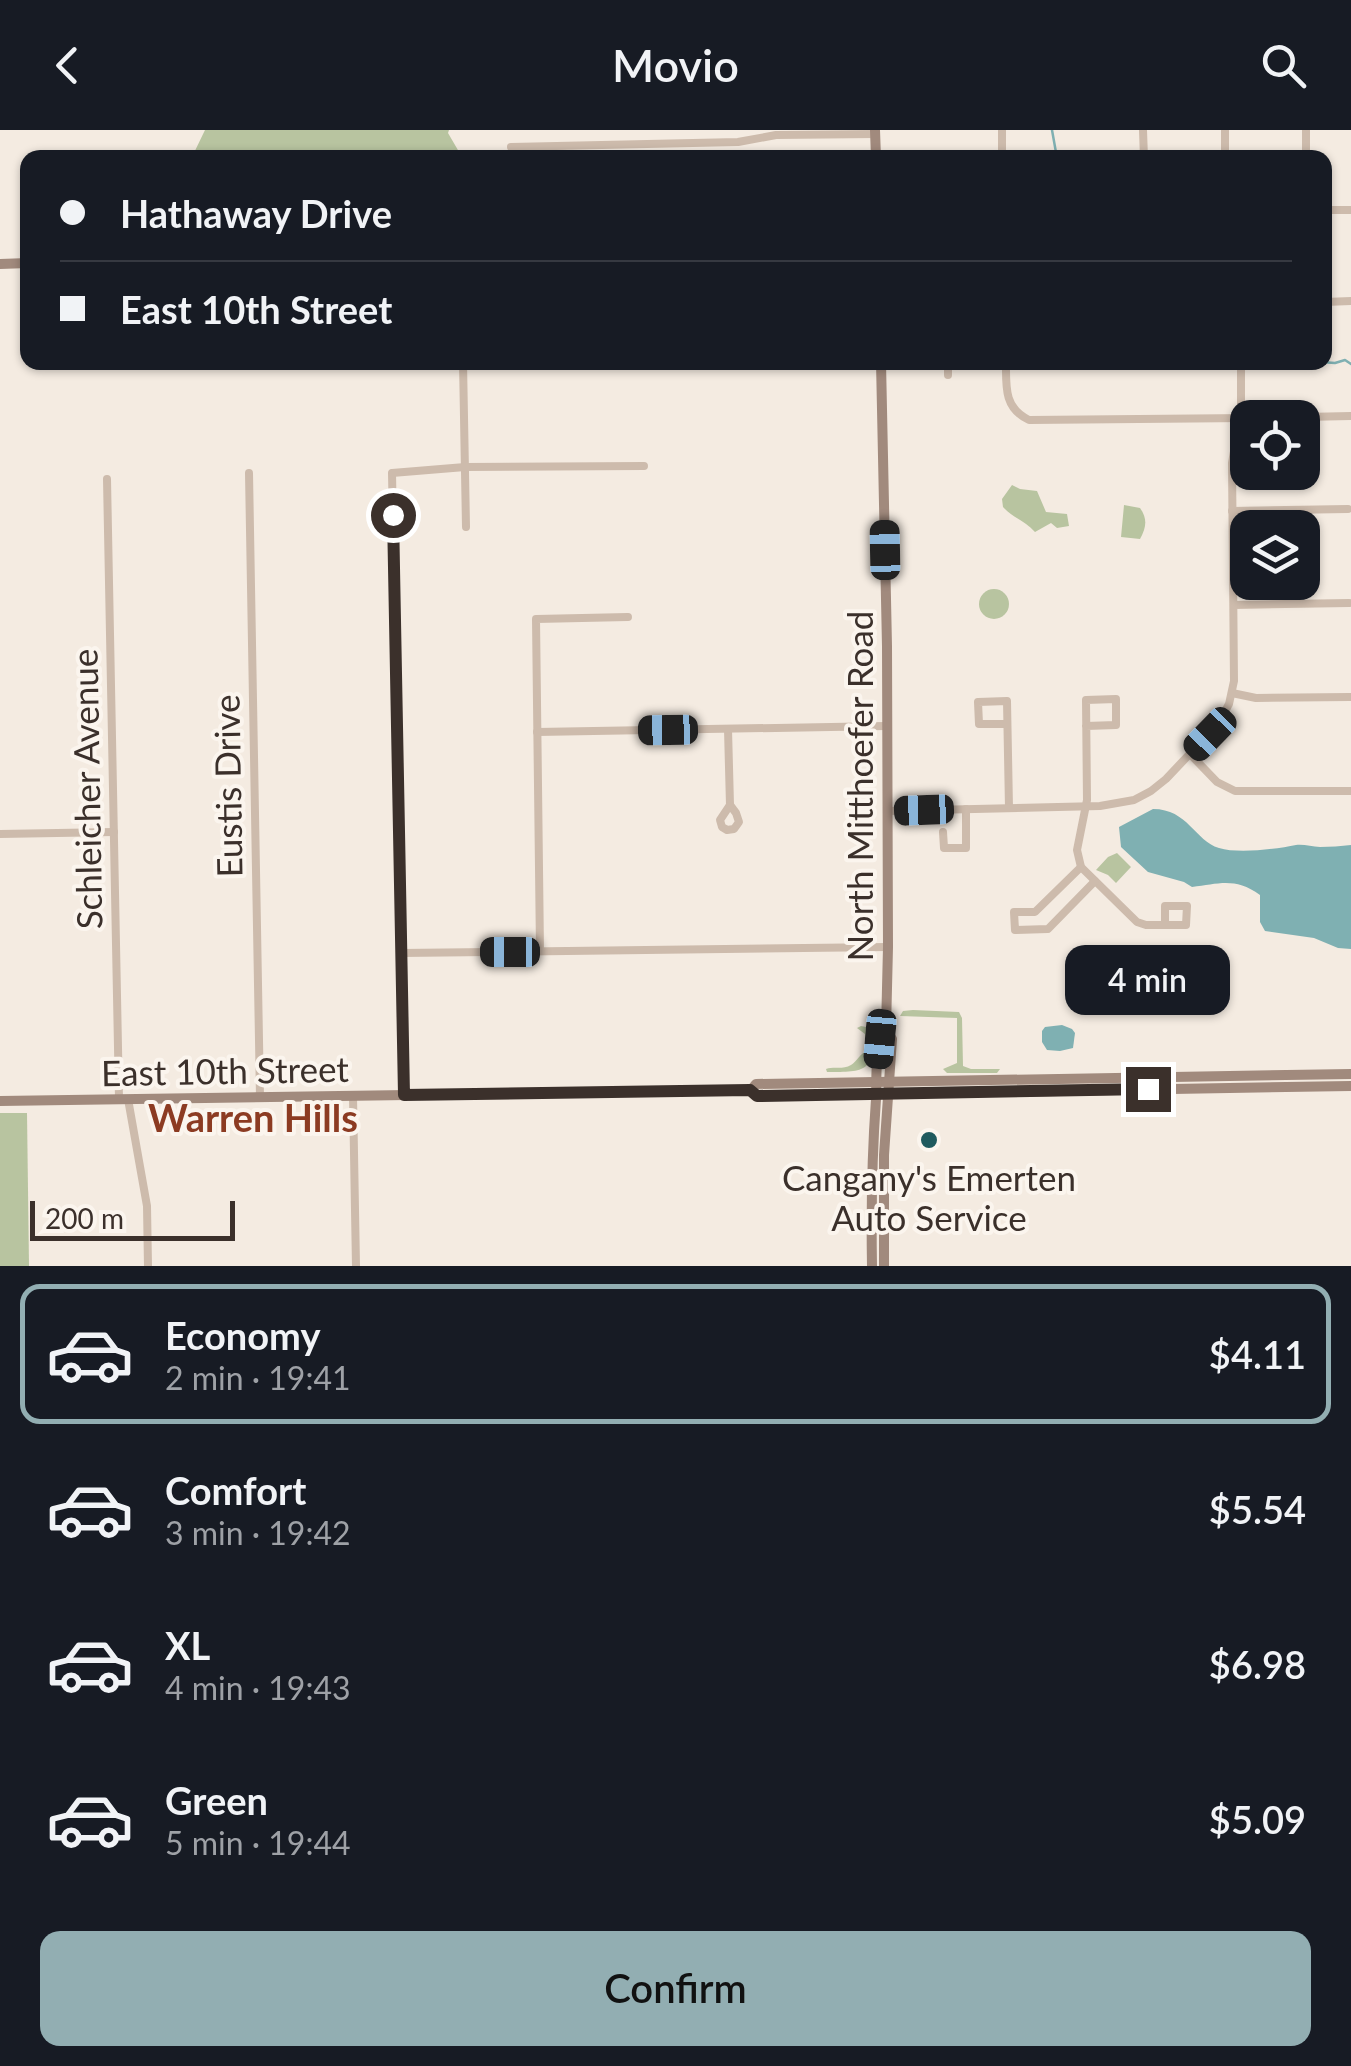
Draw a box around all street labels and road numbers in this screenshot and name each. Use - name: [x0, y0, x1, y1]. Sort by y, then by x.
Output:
- street label: North Mitthoefer Road: [838, 611, 880, 961]
- street label: Schleicher Avenue: [63, 648, 109, 930]
- street label: Eustis Drive: [204, 694, 250, 878]
- street label: East 10th Street: [101, 1047, 350, 1093]

